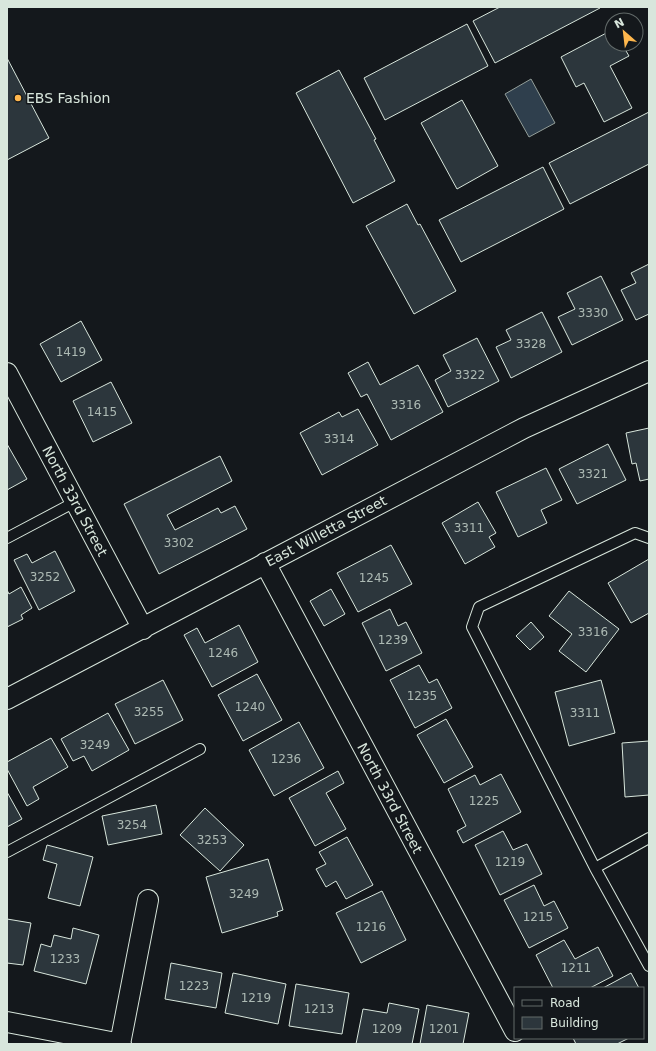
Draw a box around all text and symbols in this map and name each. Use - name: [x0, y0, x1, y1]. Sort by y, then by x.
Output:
- north arrow: [604, 12, 644, 52]
- text: N: [612, 16, 627, 32]
- place label: EBS Fashion: [26, 90, 110, 106]
- marker: EBS Fashion: [13, 93, 23, 103]
- house number: 3330: [578, 306, 608, 320]
- house number: 3328: [516, 337, 546, 351]
- house number: 1419: [56, 345, 86, 359]
- house number: 3322: [455, 368, 485, 382]
- house number: 3316: [391, 398, 421, 412]
- house number: 1415: [87, 405, 117, 419]
- house number: 3314: [324, 432, 354, 446]
- street label: North 33rd Street: [39, 443, 111, 559]
- house number: 3321: [578, 467, 608, 481]
- street label: East Willetta Street: [263, 492, 390, 570]
- house number: 3311: [454, 521, 484, 535]
- house number: 3302: [164, 536, 194, 550]
- house number: 3252: [30, 570, 60, 584]
- house number: 1245: [359, 571, 389, 585]
- house number: 3316: [578, 625, 608, 639]
- house number: 1239: [378, 633, 408, 647]
- house number: 1246: [208, 646, 238, 660]
- house number: 1235: [407, 689, 437, 703]
- house number: 1240: [235, 700, 265, 714]
- house number: 3255: [134, 705, 164, 719]
- house number: 3311: [570, 706, 600, 720]
- house number: 3249: [80, 738, 110, 752]
- street label: North 33rd Street: [354, 740, 426, 856]
- house number: 1236: [271, 752, 301, 766]
- house number: 1225: [469, 794, 499, 808]
- house number: 3254: [117, 818, 147, 832]
- house number: 3253: [197, 833, 227, 847]
- house number: 1219: [495, 855, 525, 869]
- house number: 3249: [229, 887, 259, 901]
- house number: 1215: [523, 910, 553, 924]
- house number: 1216: [356, 920, 386, 934]
- house number: 1233: [50, 952, 80, 966]
- house number: 1211: [561, 961, 591, 975]
- house number: 1223: [179, 979, 209, 993]
- legend: [514, 987, 644, 1039]
- house number: 1219: [241, 991, 271, 1005]
- text: Road: [550, 996, 580, 1010]
- house number: 1213: [304, 1002, 334, 1016]
- text: Building: [550, 1016, 599, 1030]
- house number: 1209: [372, 1022, 402, 1036]
- house number: 1201: [429, 1022, 459, 1036]

